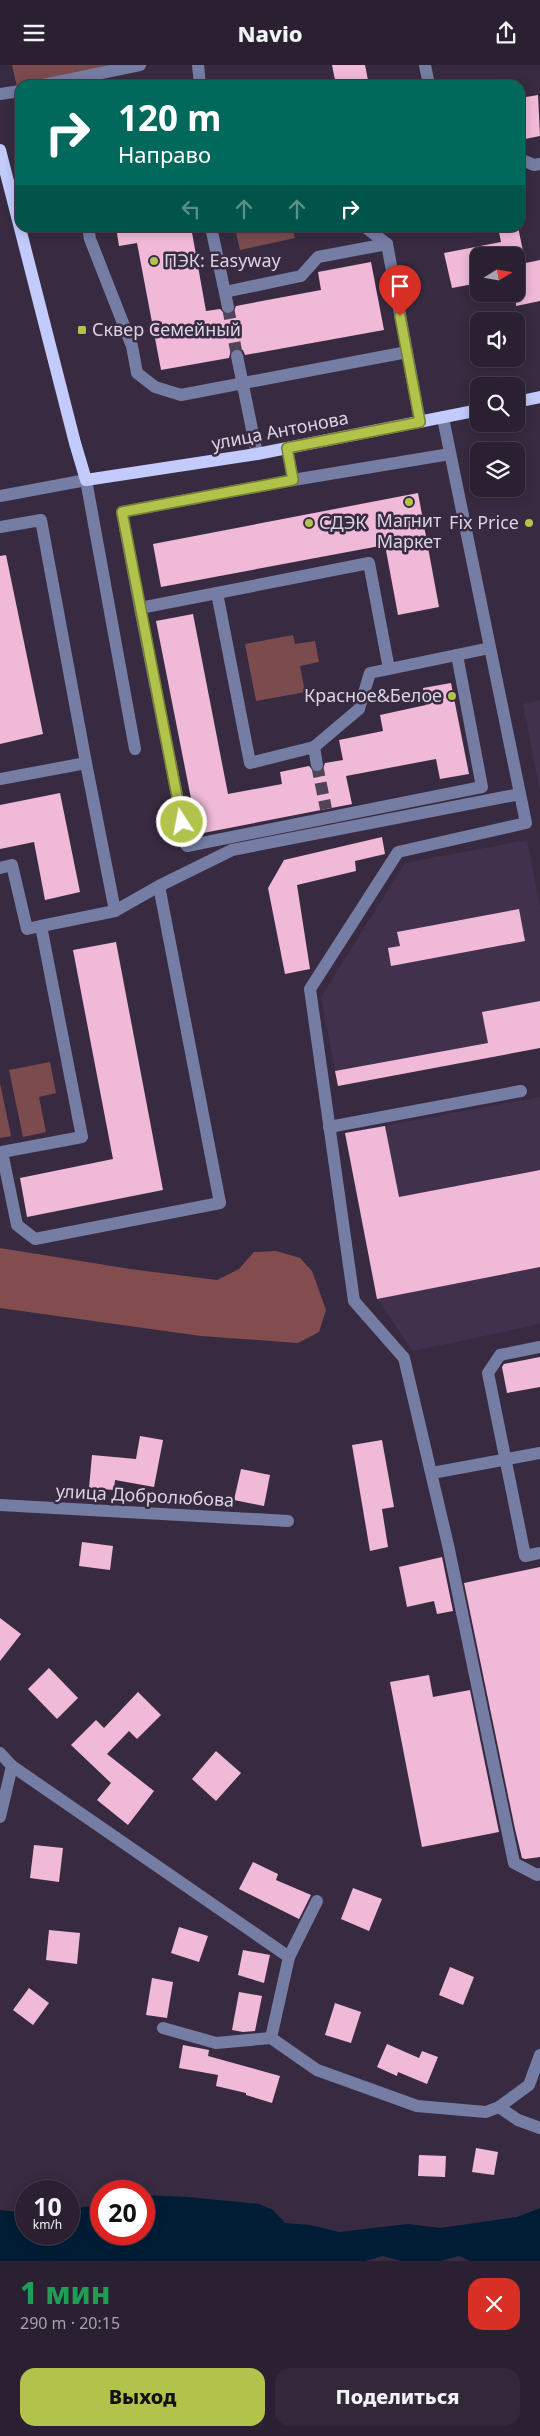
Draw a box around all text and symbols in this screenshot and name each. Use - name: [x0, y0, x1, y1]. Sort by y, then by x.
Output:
- text: Navio: [237, 18, 303, 48]
- icon: menu: [20, 19, 48, 47]
- icon: share: [492, 19, 520, 47]
- text: 120 m: [118, 94, 221, 141]
- icon: right: [35, 100, 100, 165]
- text: Направо: [118, 139, 211, 169]
- icon: left: [177, 195, 205, 223]
- icon: ahead: [230, 195, 258, 223]
- icon: ahead: [283, 195, 311, 223]
- icon: right: [336, 195, 364, 223]
- north arrow: [470, 247, 525, 303]
- map controls: [470, 247, 525, 497]
- place label: ПЭК: Easyway: [164, 248, 282, 272]
- marker: ПЭК: Easyway: [148, 255, 160, 267]
- pin: [379, 265, 421, 316]
- icon: arrive: [386, 272, 414, 300]
- button: sound: [470, 312, 525, 367]
- place label: Сквер Семейный: [92, 317, 241, 341]
- marker: Сквер Семейный: [76, 324, 88, 336]
- button: search: [470, 377, 525, 432]
- street label: улица Антонова: [209, 405, 350, 455]
- button: layers: [470, 442, 525, 497]
- marker: Магнит Маркет: [403, 496, 415, 508]
- place label: Магнит Маркет: [377, 508, 442, 553]
- place label: СДЭК: [319, 510, 367, 534]
- place label: Fix Price: [449, 510, 519, 534]
- marker: СДЭК: [303, 517, 315, 529]
- marker: Fix Price: [523, 517, 535, 529]
- place label: Красное&Белое: [304, 683, 442, 707]
- marker: Красное&Белое: [446, 690, 458, 702]
- position arrow: [155, 795, 207, 847]
- street label: улица Добролюбова: [55, 1478, 235, 1512]
- speed limit sign: 20: [90, 2180, 155, 2245]
- text: 10: [33, 2189, 62, 2223]
- text: km/h: [33, 2216, 62, 2233]
- text: 1 мин: [20, 2272, 111, 2313]
- button: close: [468, 2278, 520, 2330]
- text: 290 m · 20:15: [20, 2312, 120, 2334]
- button: Выход: [20, 2368, 265, 2426]
- button: Поделиться: [275, 2368, 520, 2426]

